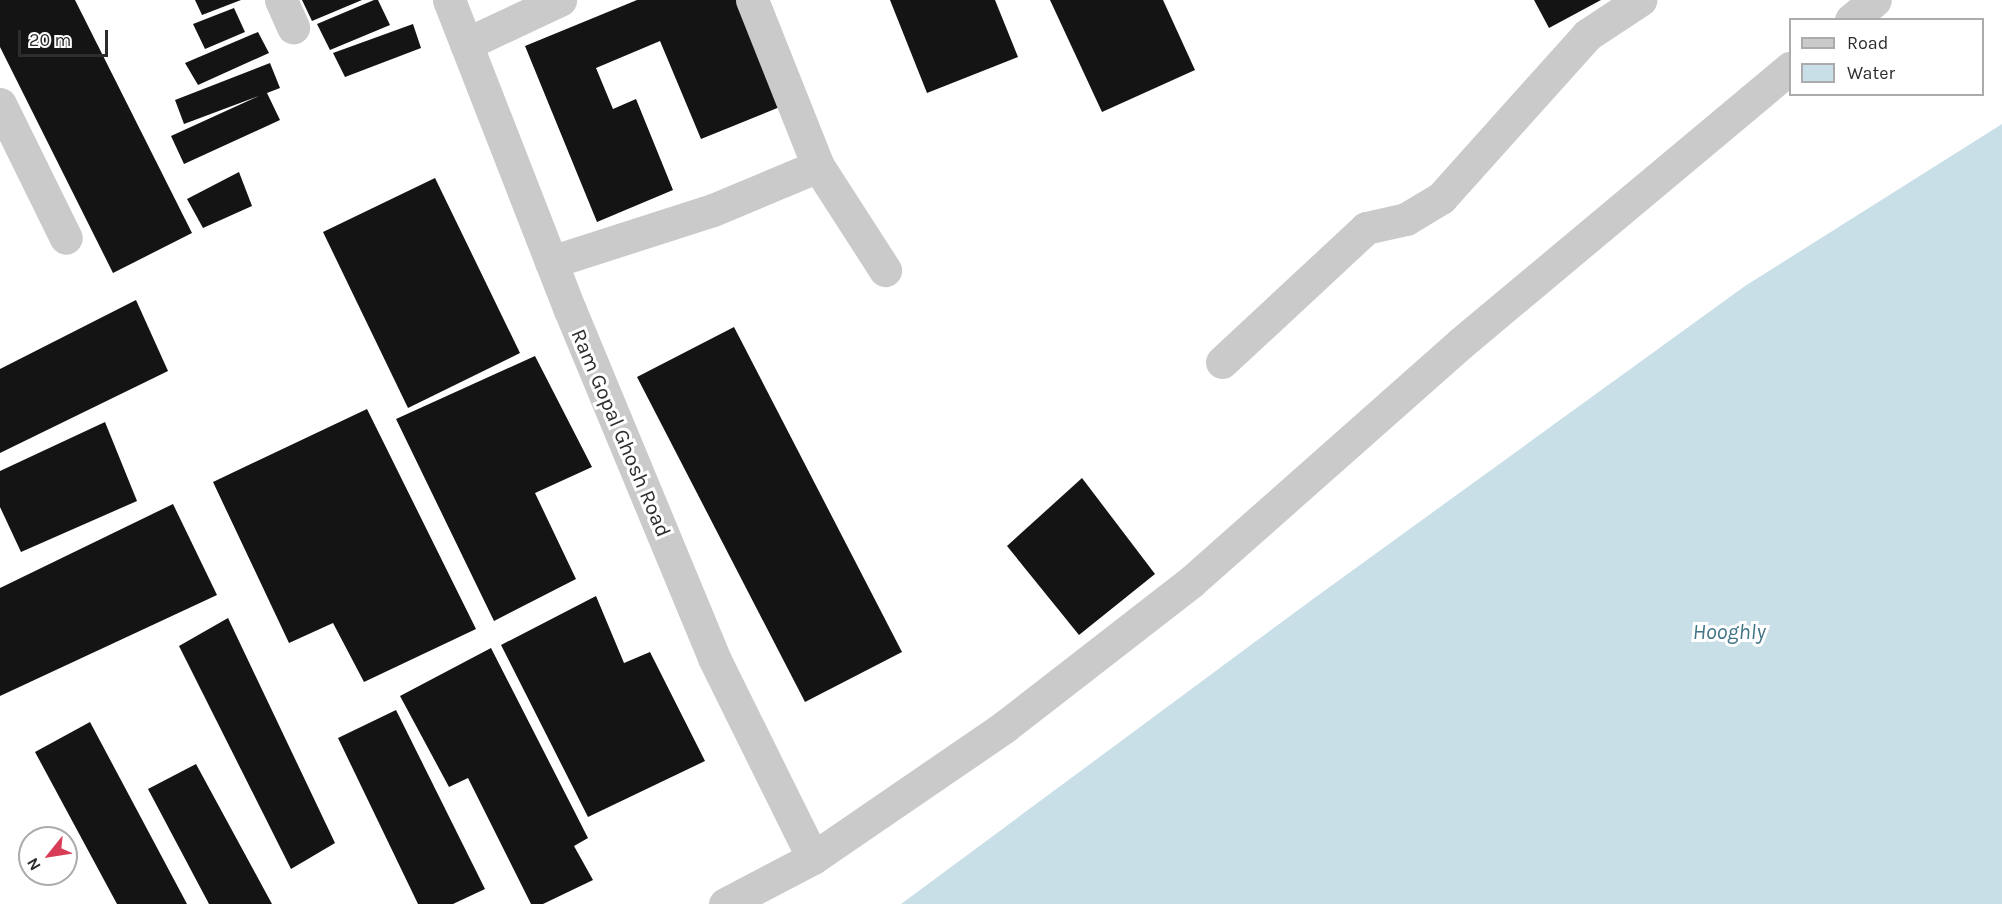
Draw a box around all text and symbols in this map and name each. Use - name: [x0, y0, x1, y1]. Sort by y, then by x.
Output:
- scale bar: [21, 18, 111, 56]
- legend: [1789, 18, 1984, 96]
- text: 20 m: [29, 29, 71, 51]
- text: Road: [1847, 32, 1888, 54]
- text: Water: [1847, 62, 1895, 84]
- street label: Ram Gopal Ghosh Road: [566, 325, 676, 541]
- water label: Hooghly: [1692, 620, 1766, 646]
- north arrow: [18, 826, 78, 886]
- text: N: [23, 855, 45, 874]

